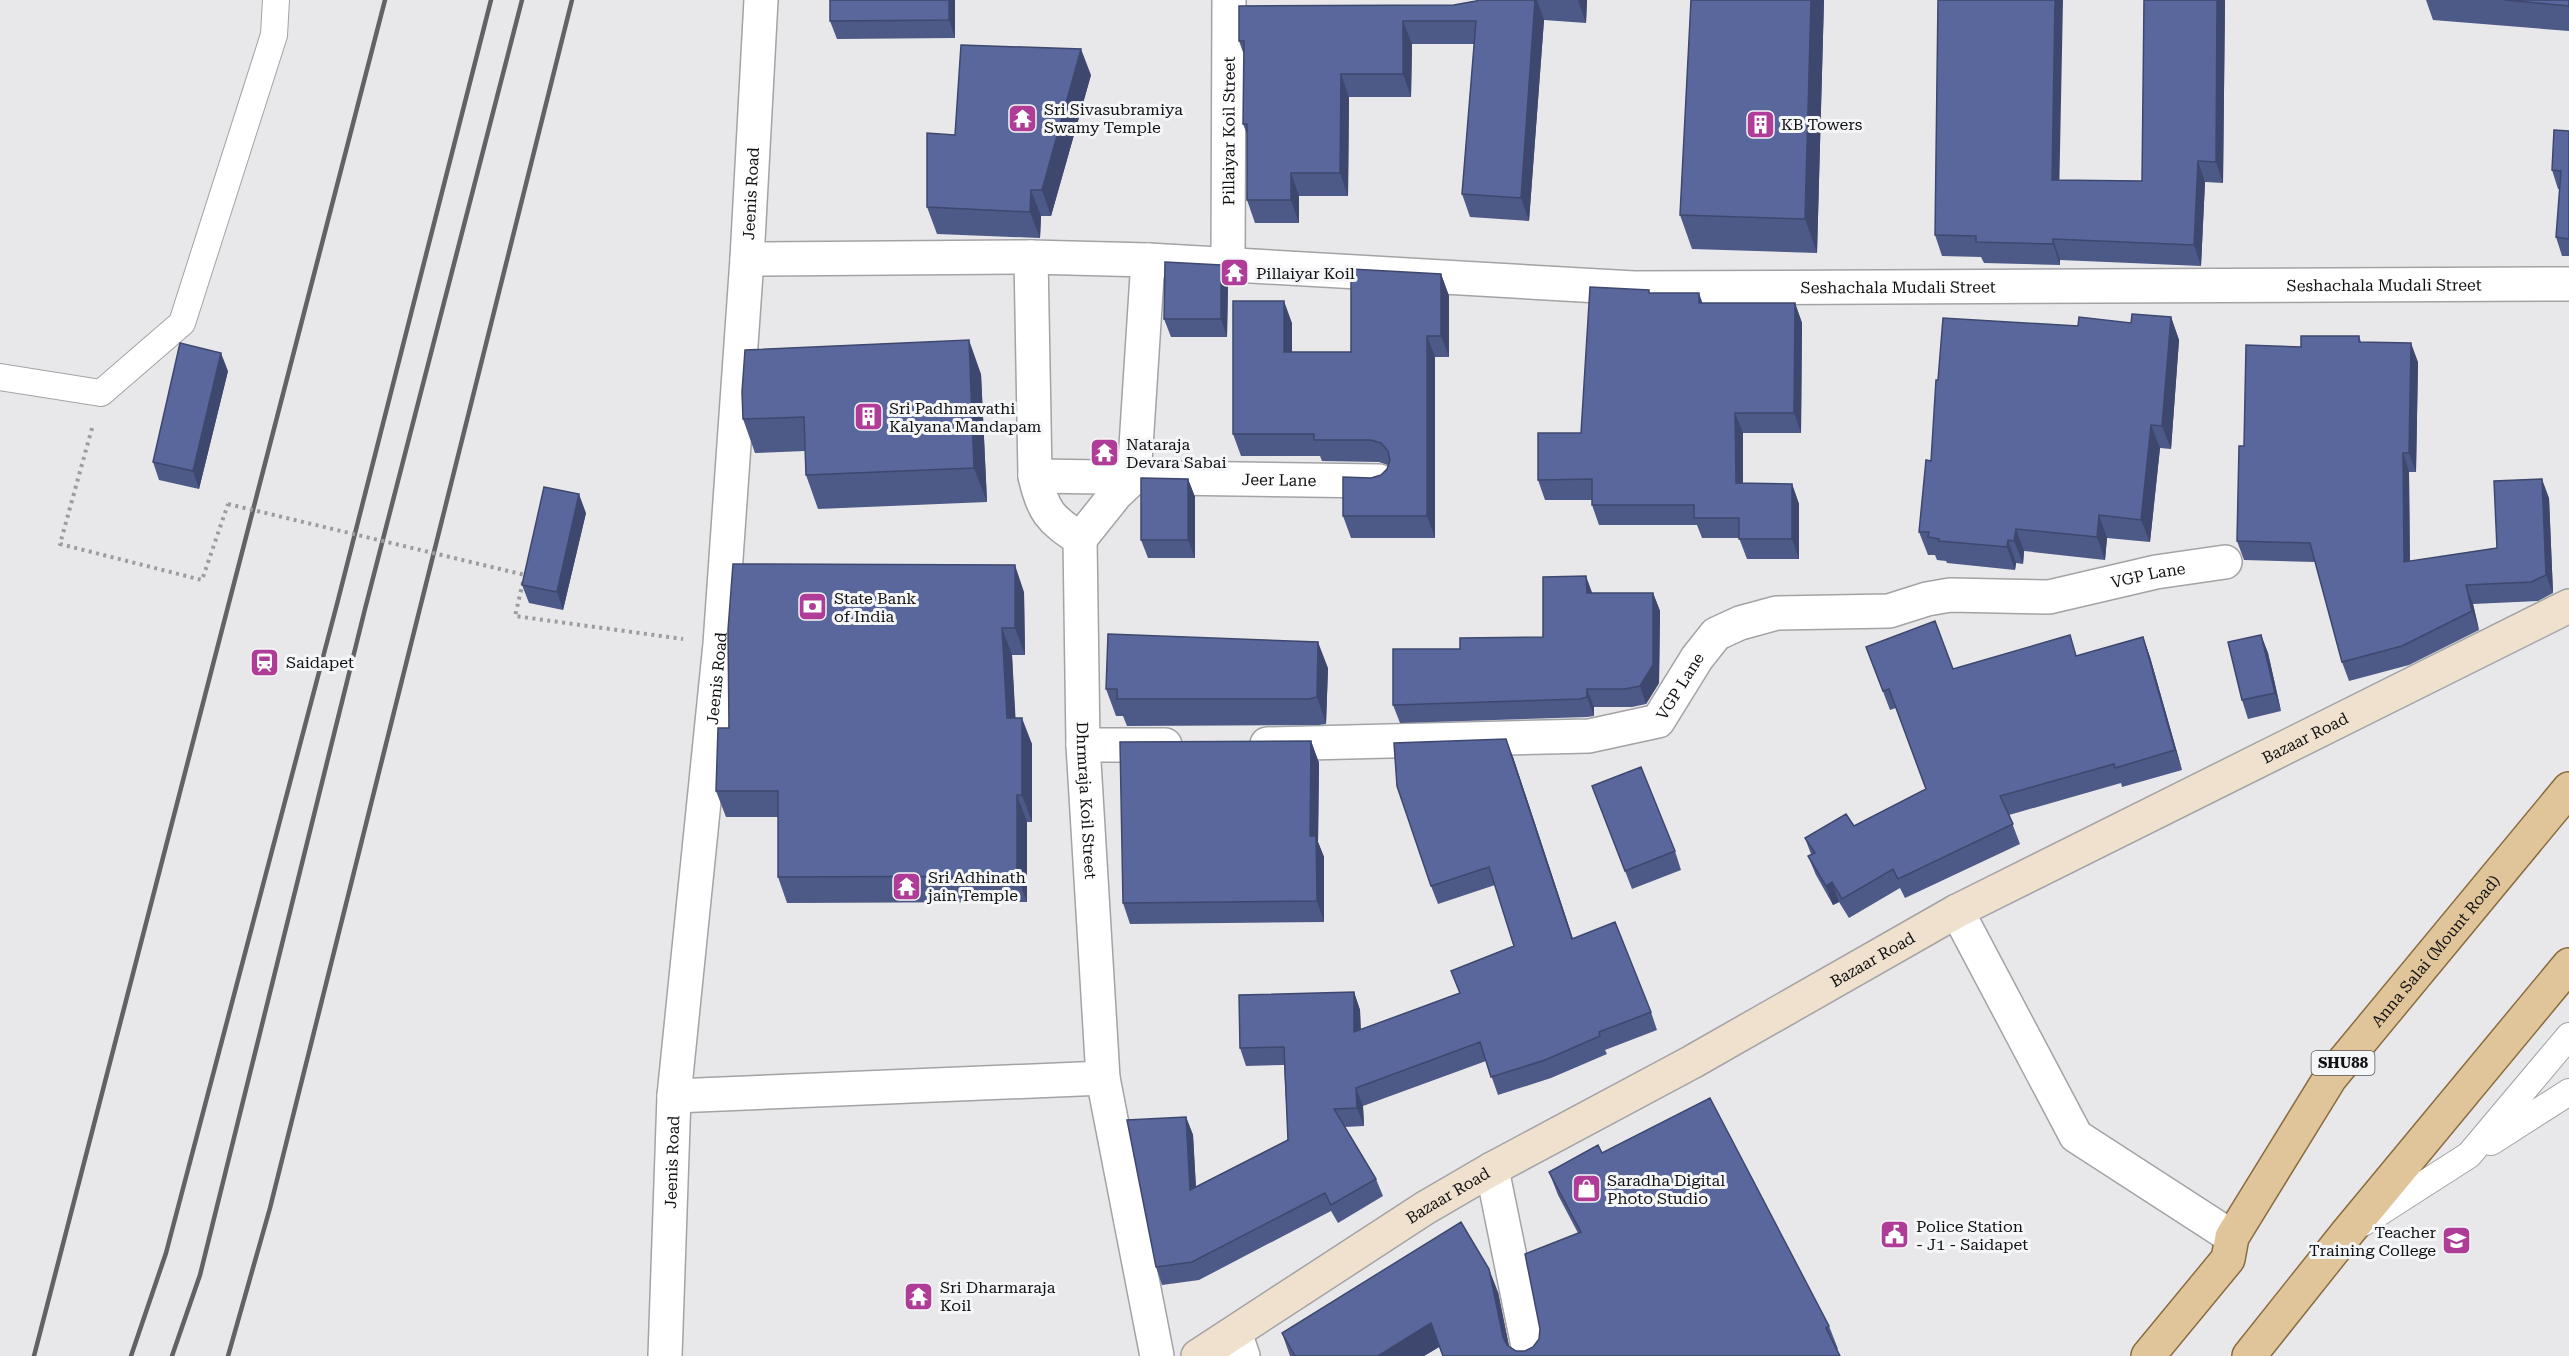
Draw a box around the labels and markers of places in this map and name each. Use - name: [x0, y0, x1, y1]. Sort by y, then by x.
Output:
- place label: Sri Sivasubramiya Swamy Temple: [1044, 100, 1183, 137]
- temple icon: Sri Sivasubramiya Swamy Temple: [1007, 102, 1039, 134]
- building icon: KB Towers: [1744, 108, 1776, 140]
- place label: KB Towers: [1781, 115, 1863, 134]
- temple icon: Pillaiyar Koil: [1219, 257, 1251, 289]
- place label: Pillaiyar Koil: [1256, 264, 1355, 283]
- place label: Sri Padhmavathi Kalyana Mandapam: [889, 399, 1042, 436]
- building icon: Sri Padhmavathi Kalyana Mandapam: [852, 401, 884, 433]
- place label: Nataraja Devara Sabai: [1126, 435, 1226, 472]
- temple icon: Nataraja Devara Sabai: [1089, 437, 1121, 469]
- place label: State Bank of India: [834, 589, 916, 626]
- bank icon: State Bank of India: [797, 591, 829, 623]
- station icon: Saidapet: [249, 646, 281, 678]
- place label: Saidapet: [286, 653, 354, 672]
- place label: Sri Adhinath jain Temple: [927, 868, 1026, 905]
- temple icon: Sri Adhinath jain Temple: [891, 870, 923, 902]
- place label: Saradha Digital Photo Studio: [1607, 1171, 1725, 1208]
- shop icon: Saradha Digital Photo Studio: [1570, 1173, 1602, 1205]
- place label: Police Station - J1 - Saidapet: [1916, 1217, 2028, 1254]
- public building icon: Police Station - J1 - Saidapet: [1879, 1219, 1911, 1251]
- place label: Teacher Training College: [2309, 1223, 2436, 1260]
- school or university icon: Teacher Training College: [2441, 1225, 2473, 1257]
- place label: Sri Dharmaraja Koil: [940, 1278, 1056, 1315]
- temple icon: Sri Dharmaraja Koil: [903, 1280, 935, 1312]

